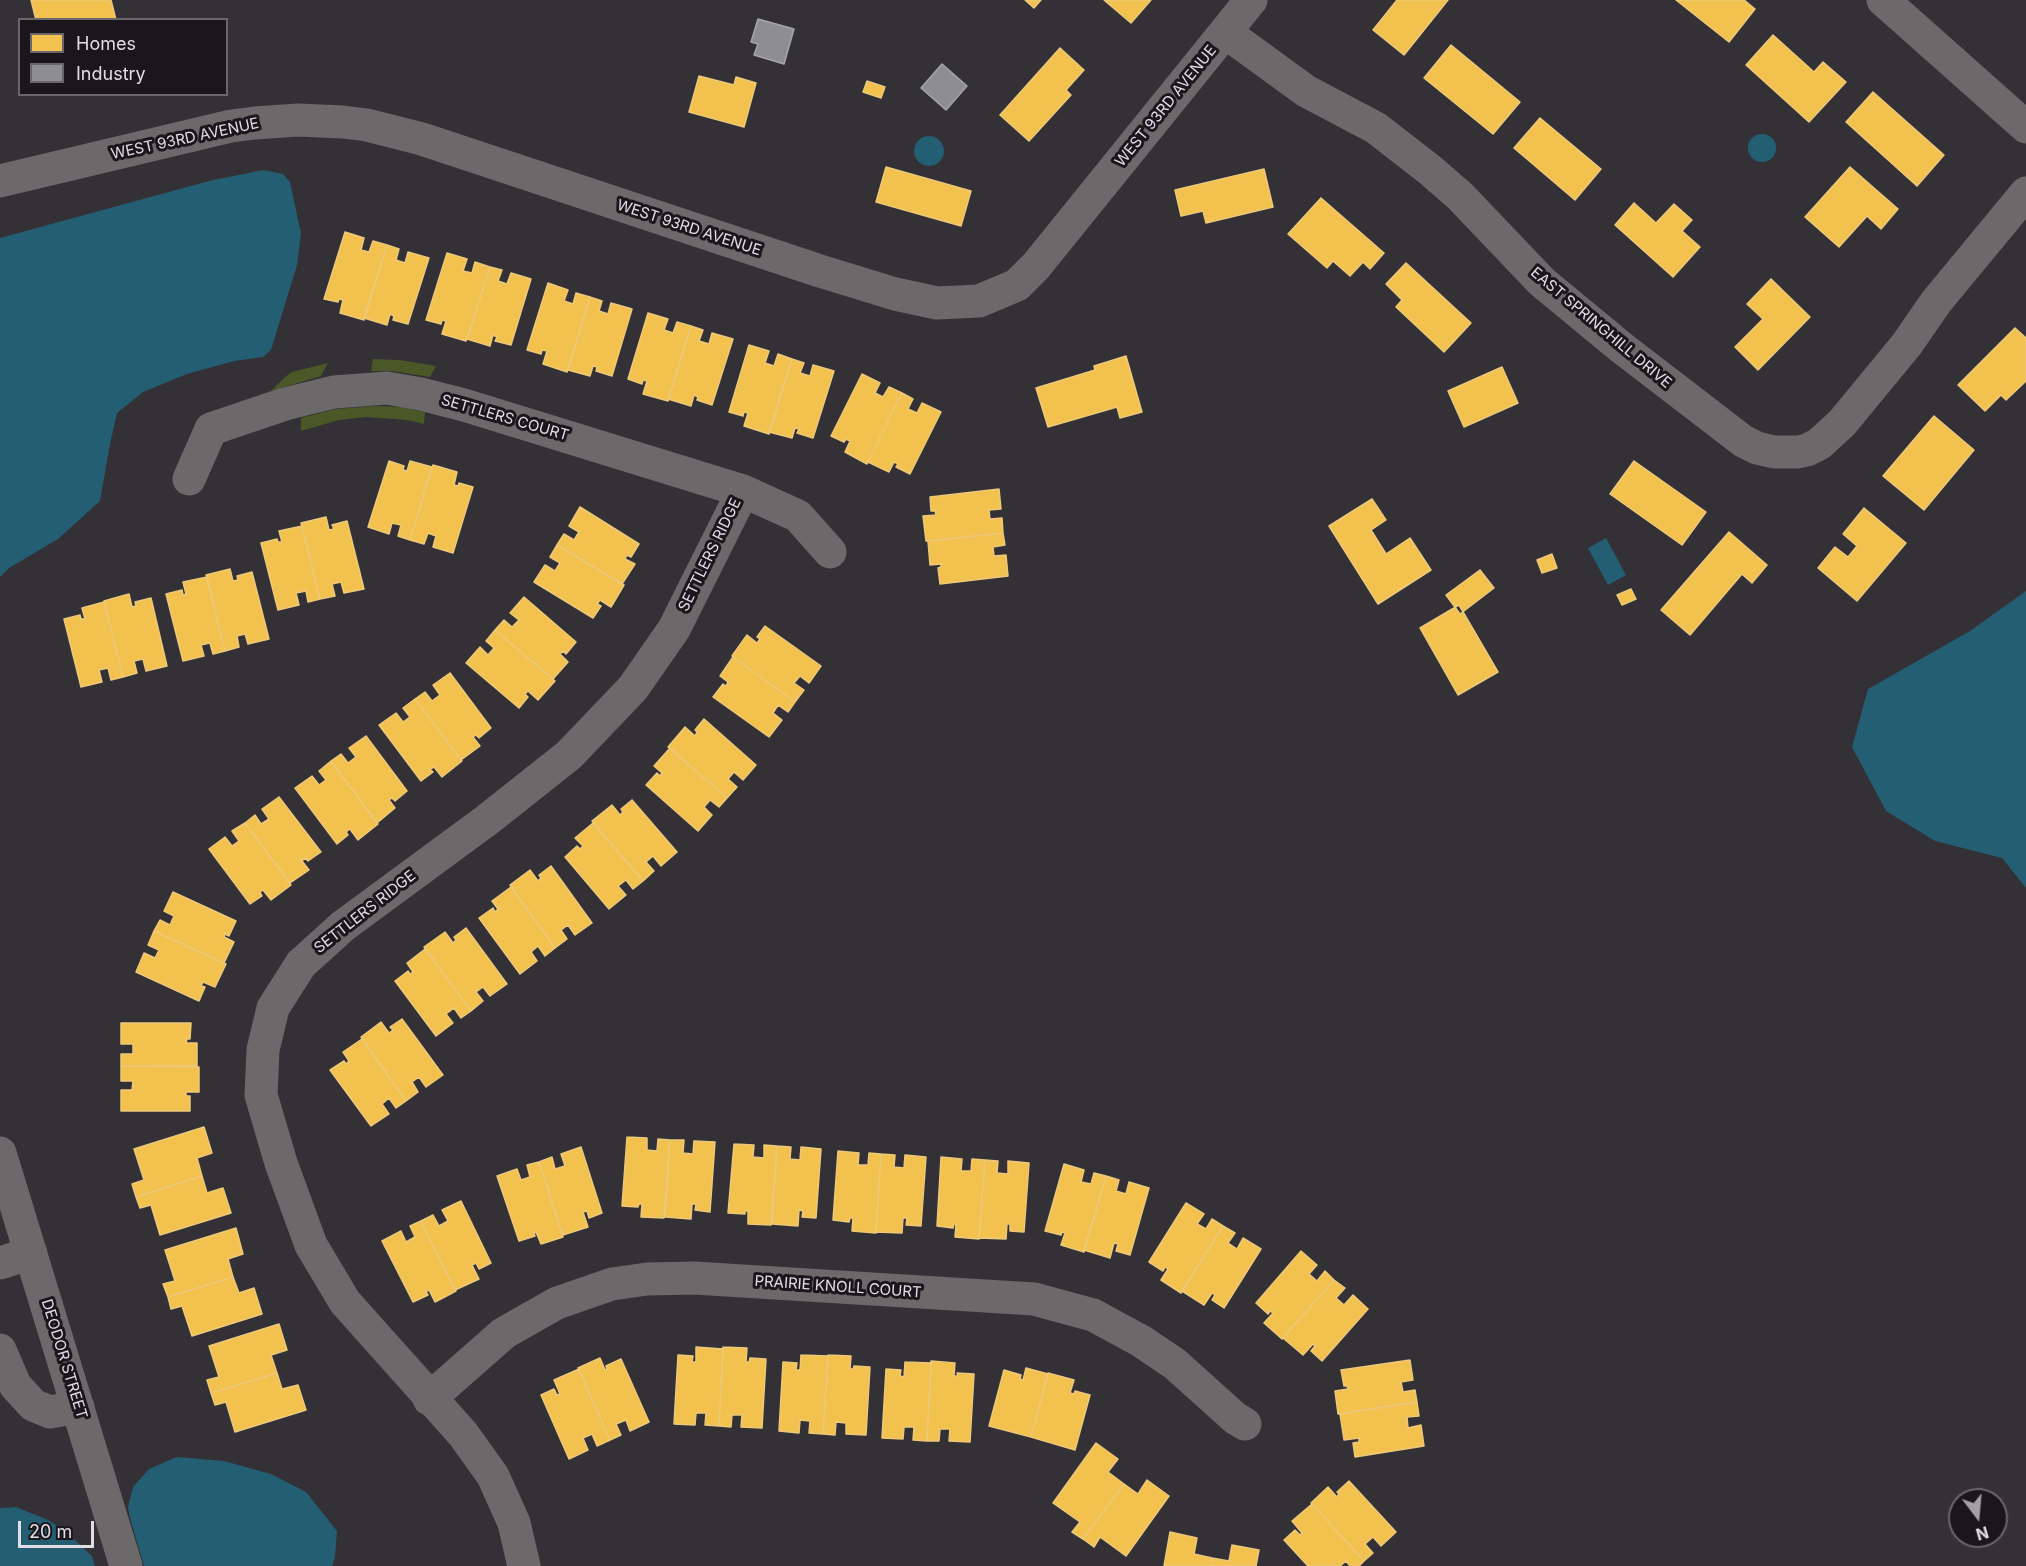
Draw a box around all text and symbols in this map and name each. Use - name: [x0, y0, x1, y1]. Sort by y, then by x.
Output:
- legend: [18, 18, 228, 96]
- text: Homes: [76, 33, 136, 54]
- street label: WEST 93RD AVENUE: [1112, 42, 1220, 170]
- text: Industry: [76, 63, 146, 84]
- street label: WEST 93RD AVENUE: [109, 115, 261, 163]
- street label: WEST 93RD AVENUE: [615, 196, 763, 260]
- street label: EAST SPRINGHILL DRIVE: [1527, 264, 1675, 392]
- street label: SETTLERS COURT: [439, 391, 571, 445]
- street label: SETTLERS RIDGE: [675, 495, 745, 615]
- street label: SETTLERS RIDGE: [311, 867, 419, 957]
- street label: PRAIRIE KNOLL COURT: [754, 1272, 922, 1302]
- street label: DEODOR STREET: [37, 1297, 91, 1421]
- north arrow: [1948, 1488, 2008, 1548]
- scale bar: [21, 1509, 98, 1547]
- text: 20 m: [29, 1521, 72, 1542]
- text: N: [1974, 1522, 1991, 1545]

